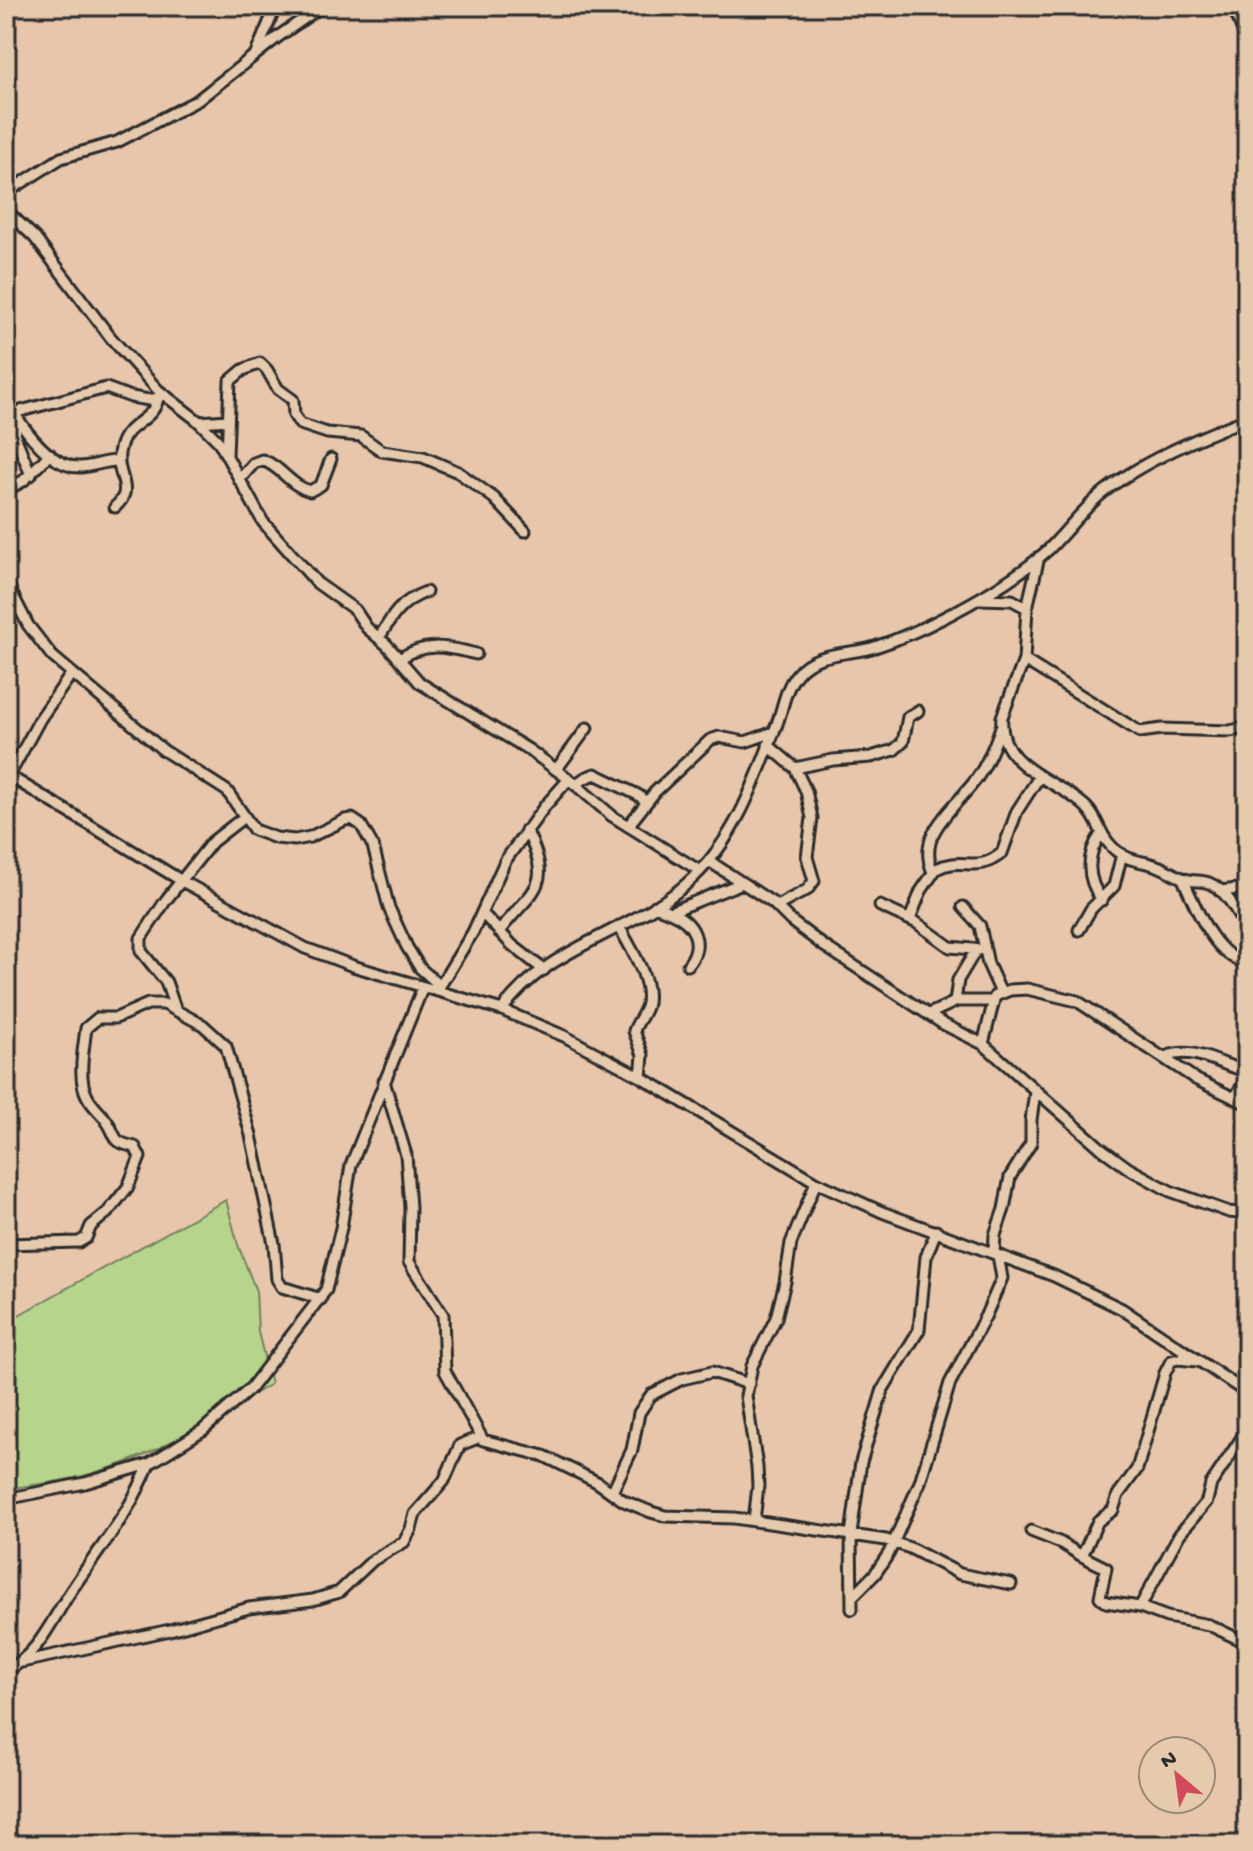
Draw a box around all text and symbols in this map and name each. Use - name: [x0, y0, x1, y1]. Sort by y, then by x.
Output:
- north arrow: [1137, 1735, 1217, 1815]
- text: N: [1157, 1746, 1182, 1776]

